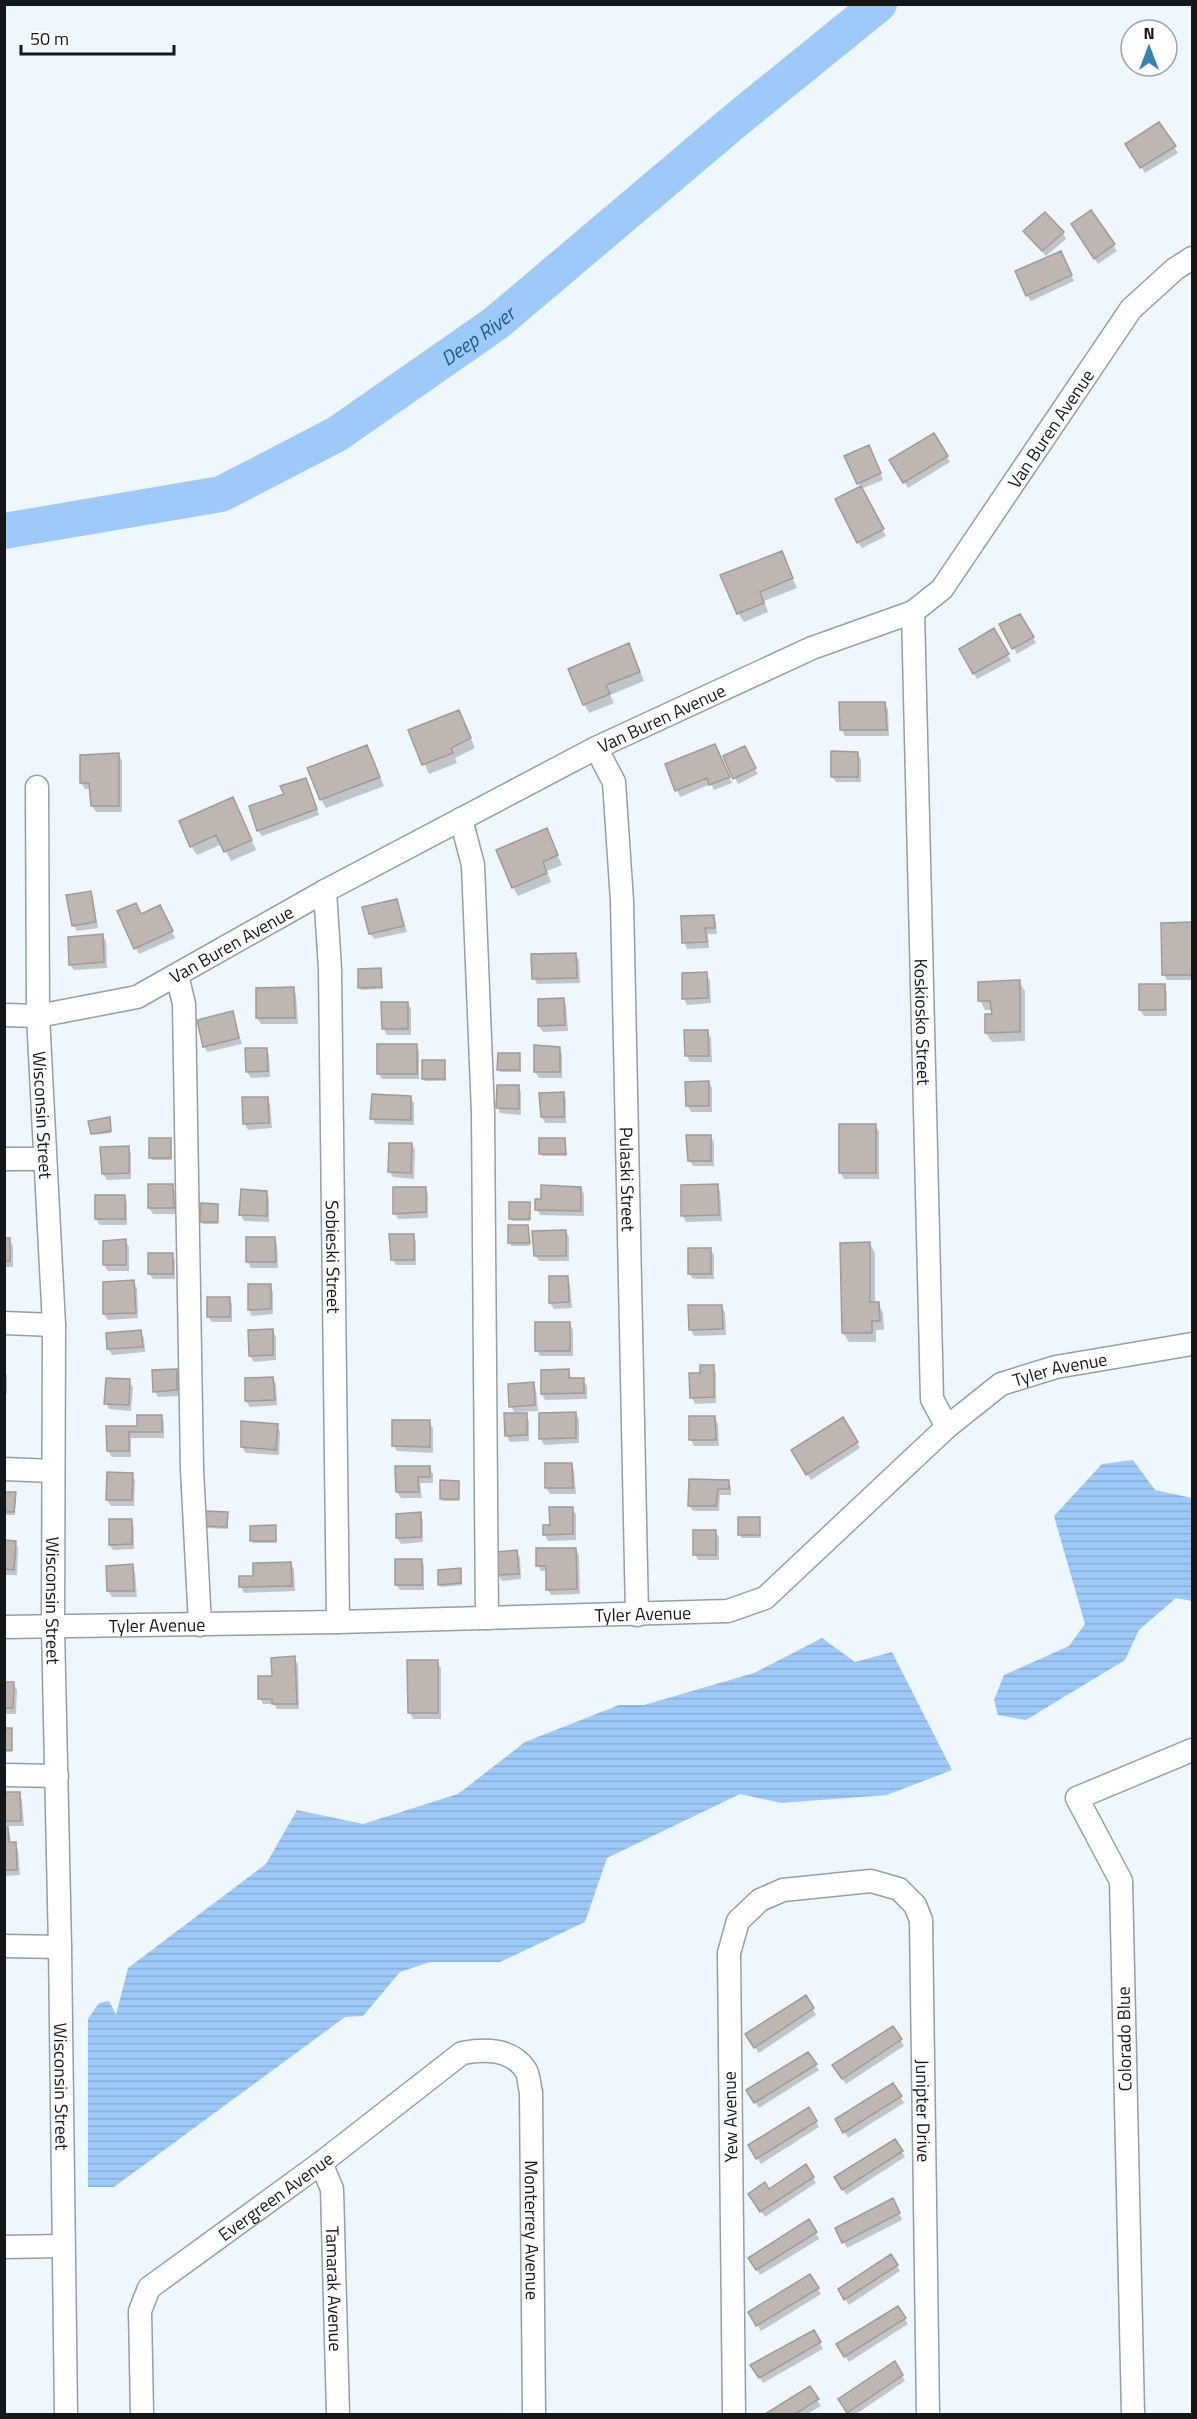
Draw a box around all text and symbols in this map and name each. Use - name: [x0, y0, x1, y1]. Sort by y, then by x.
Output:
- scale bar: [21, 18, 174, 56]
- north arrow: [1119, 18, 1179, 78]
- text: N: [1143, 21, 1155, 45]
- text: 50 m: [30, 25, 69, 52]
- water label: Deep River: [434, 297, 523, 373]
- street label: Van Buren Avenue: [1000, 364, 1100, 493]
- street label: Van Buren Avenue: [593, 676, 730, 759]
- street label: Van Buren Avenue: [164, 898, 298, 990]
- street label: Koskiosko Street: [908, 958, 938, 1086]
- street label: Wisconsin Street: [26, 1050, 60, 1180]
- street label: Pulaski Street: [613, 1127, 642, 1233]
- street label: Sobieski Street: [319, 1200, 348, 1314]
- street label: Tyler Avenue: [1009, 1345, 1109, 1393]
- street label: Wisconsin Street: [39, 1537, 67, 1665]
- street label: Tyler Avenue: [594, 1599, 692, 1628]
- street label: Tyler Avenue: [108, 1610, 206, 1639]
- street label: Colorado Blue: [1110, 1986, 1138, 2092]
- street label: Wisconsin Street: [47, 2022, 76, 2151]
- street label: Junipter Drive: [909, 2059, 938, 2162]
- street label: Yew Avenue: [716, 2071, 744, 2163]
- street label: Evergreen Avenue: [212, 2145, 339, 2247]
- street label: Monterrey Avenue: [518, 2160, 546, 2300]
- street label: Tamarak Avenue: [319, 2226, 350, 2352]

